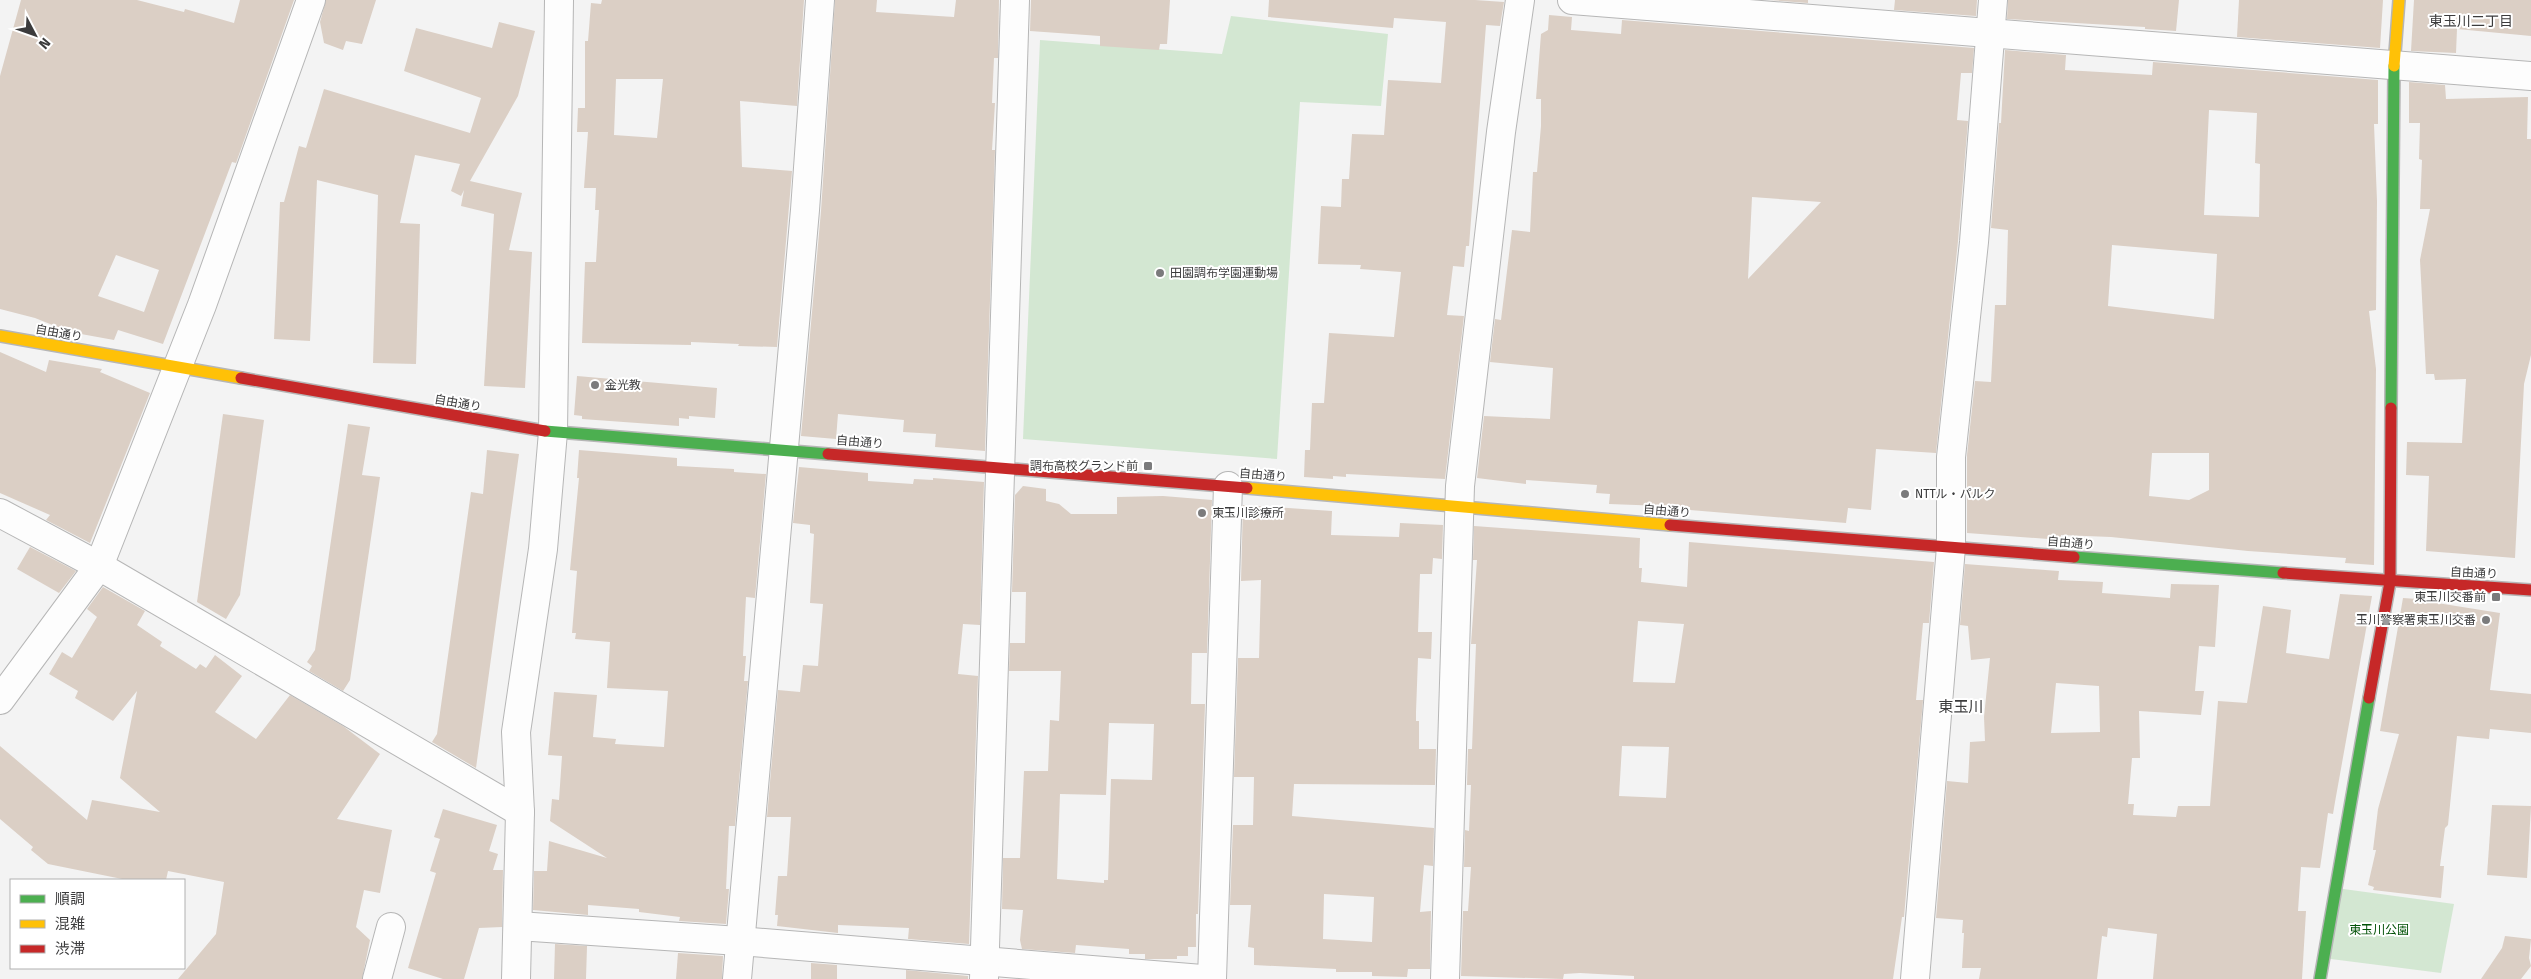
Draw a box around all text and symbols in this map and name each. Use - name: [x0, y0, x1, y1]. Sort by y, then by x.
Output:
- north arrow: [10, 10, 60, 60]
- district label: 東玉川二丁目: [2429, 13, 2513, 30]
- text: N: [35, 34, 54, 52]
- place label: 田園調布学園運動場: [1170, 266, 1278, 280]
- marker: 田園調布学園運動場: [1154, 267, 1166, 279]
- street label: 自由通り: [34, 322, 84, 344]
- place label: 金光教: [605, 378, 641, 392]
- marker: 金光教: [589, 379, 601, 391]
- street label: 自由通り: [433, 392, 483, 414]
- street label: 自由通り: [835, 433, 885, 451]
- place label: 調布高校グランド前: [1030, 459, 1138, 473]
- marker: 調布高校グランド前: [1142, 460, 1154, 472]
- street label: 自由通り: [1238, 466, 1288, 484]
- place label: NTTル・パルク: [1915, 487, 1996, 501]
- marker: NTTル・パルク: [1899, 488, 1911, 500]
- street label: 自由通り: [1642, 502, 1692, 520]
- place label: 東玉川診療所: [1212, 506, 1284, 520]
- marker: 東玉川診療所: [1196, 507, 1208, 519]
- street label: 自由通り: [2046, 534, 2096, 552]
- street label: 自由通り: [2450, 565, 2498, 581]
- place label: 東玉川交番前: [2414, 590, 2486, 604]
- marker: 東玉川交番前: [2490, 591, 2502, 603]
- place label: 玉川警察署東玉川交番: [2356, 613, 2476, 627]
- marker: 玉川警察署東玉川交番: [2480, 614, 2492, 626]
- district label: 東玉川: [1938, 698, 1984, 716]
- legend: [10, 879, 185, 969]
- text: 順調: [55, 890, 85, 908]
- text: 混雑: [55, 915, 85, 933]
- park label: 東玉川公園: [2349, 923, 2409, 937]
- text: 渋滞: [55, 940, 85, 958]

